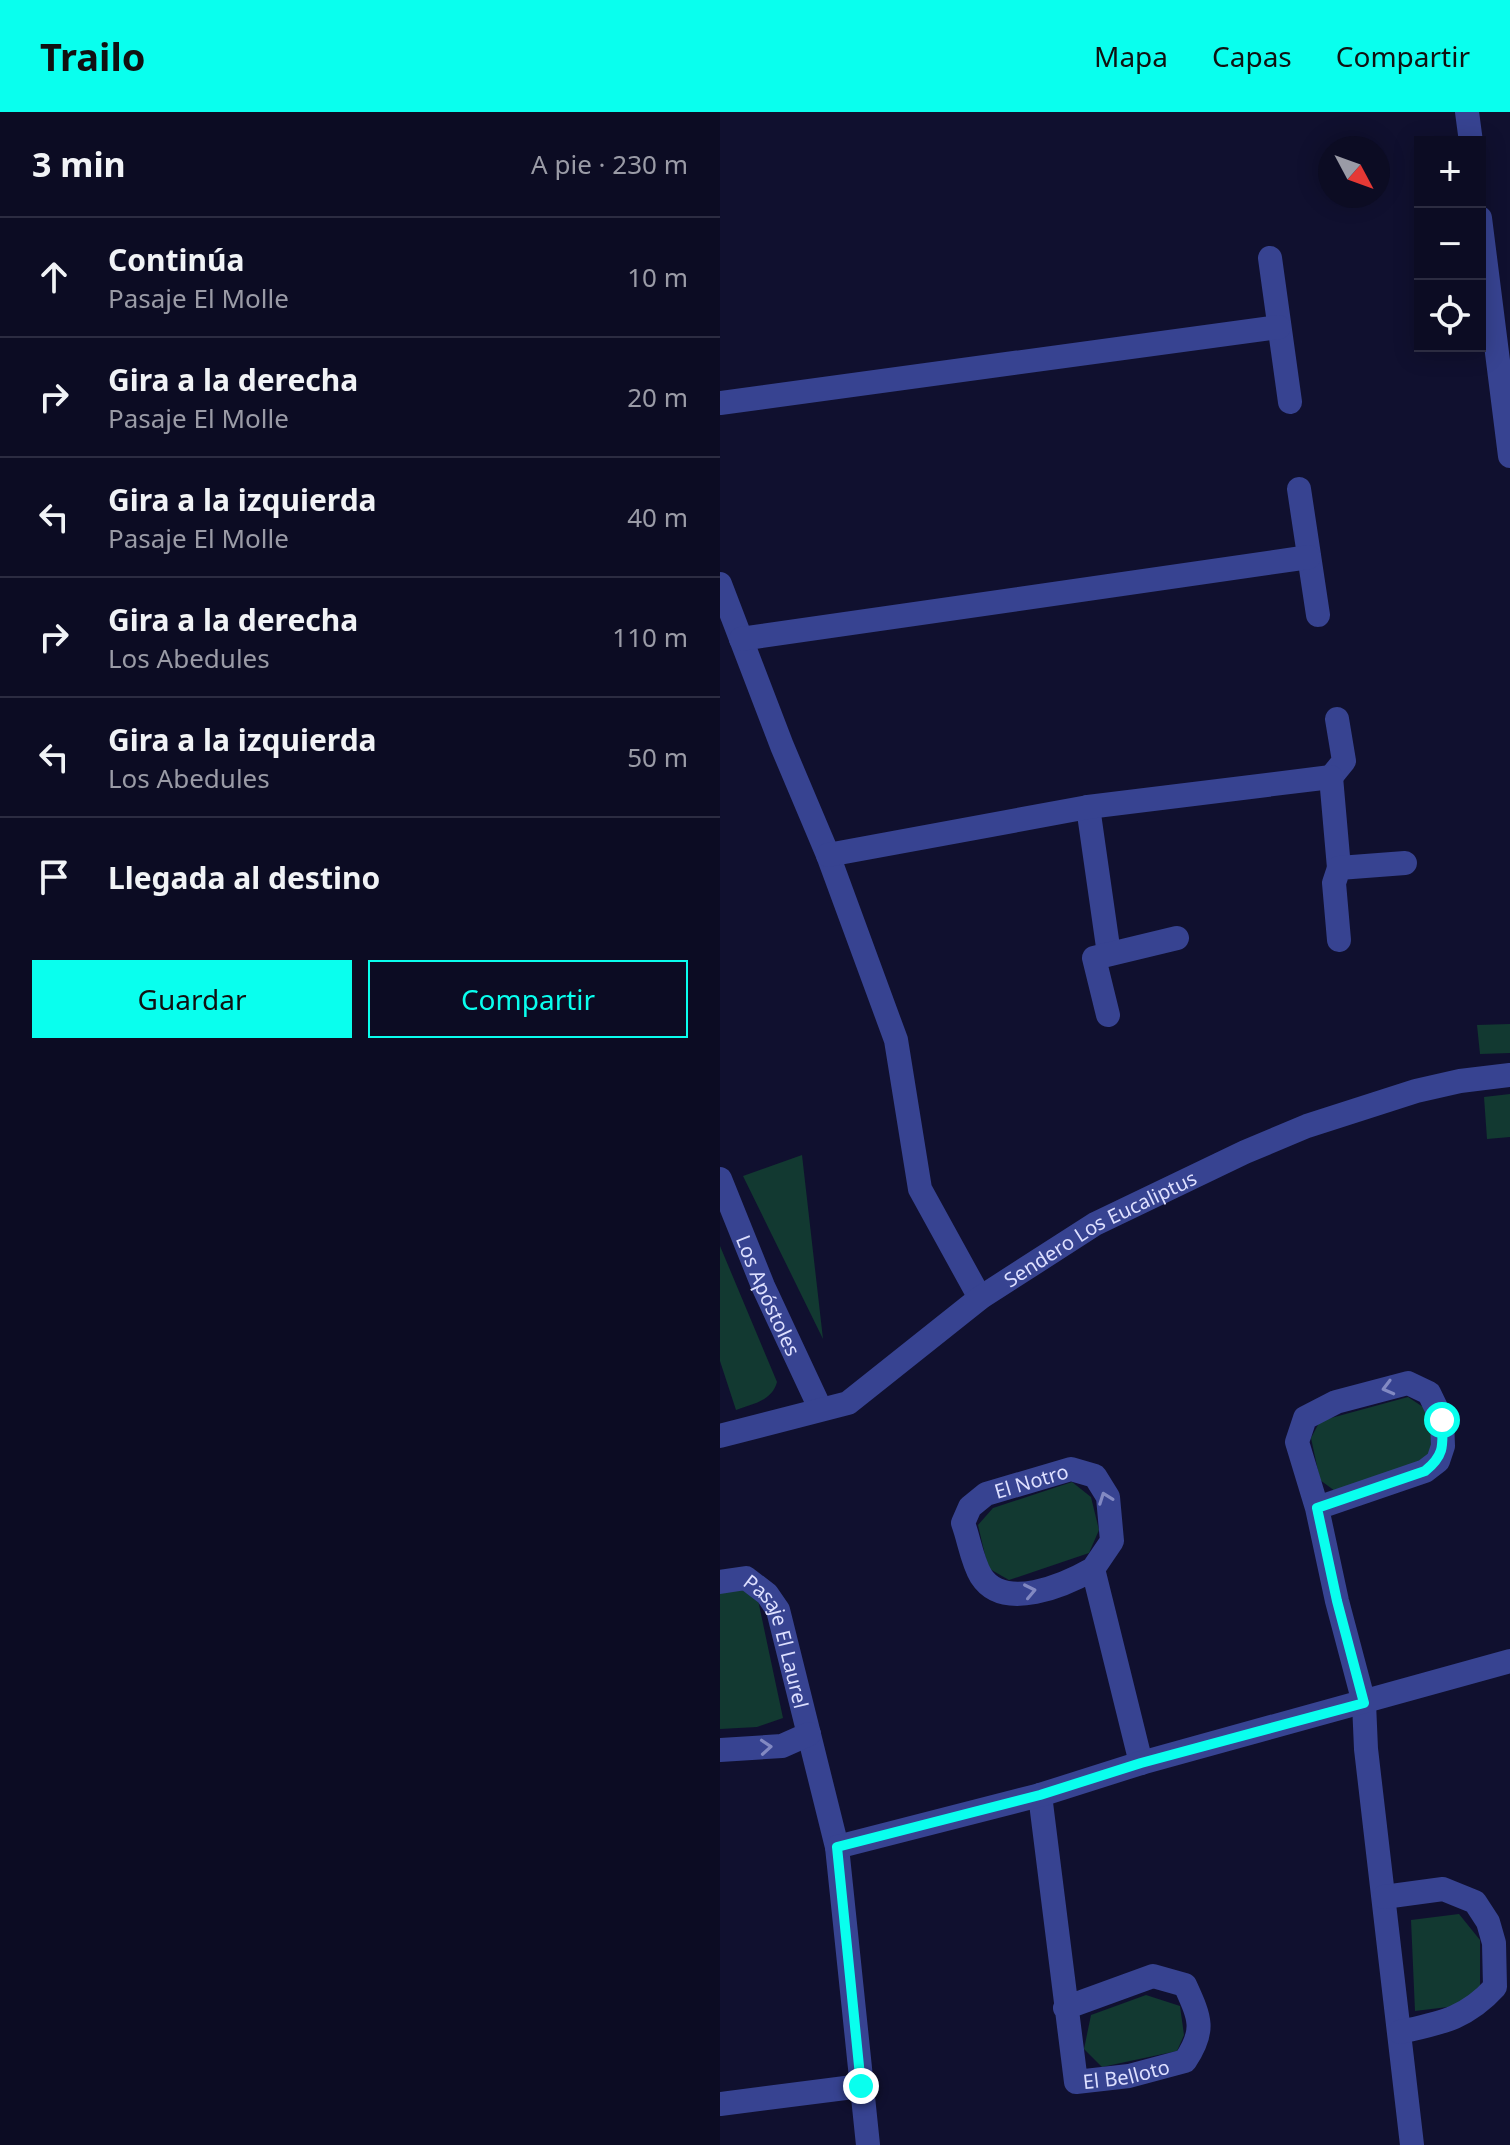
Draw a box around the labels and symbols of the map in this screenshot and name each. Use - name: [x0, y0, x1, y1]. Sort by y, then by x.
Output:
- north arrow: [1318, 136, 1390, 208]
- street label: Sendero Los Eucaliptus: [998, 1164, 1201, 1293]
- street label: Los Apóstoles: [730, 1231, 807, 1360]
- one-way arrow: [1382, 1379, 1395, 1396]
- route start: [1424, 1402, 1460, 1438]
- street label: El Notro: [991, 1457, 1071, 1504]
- one-way arrow: [1098, 1492, 1114, 1506]
- street label: Pasaje El Laurel: [738, 1568, 815, 1711]
- one-way arrow: [1024, 1584, 1037, 1601]
- one-way arrow: [760, 1739, 773, 1756]
- street label: El Belloto: [1081, 2052, 1172, 2095]
- route end: [843, 2068, 879, 2104]

